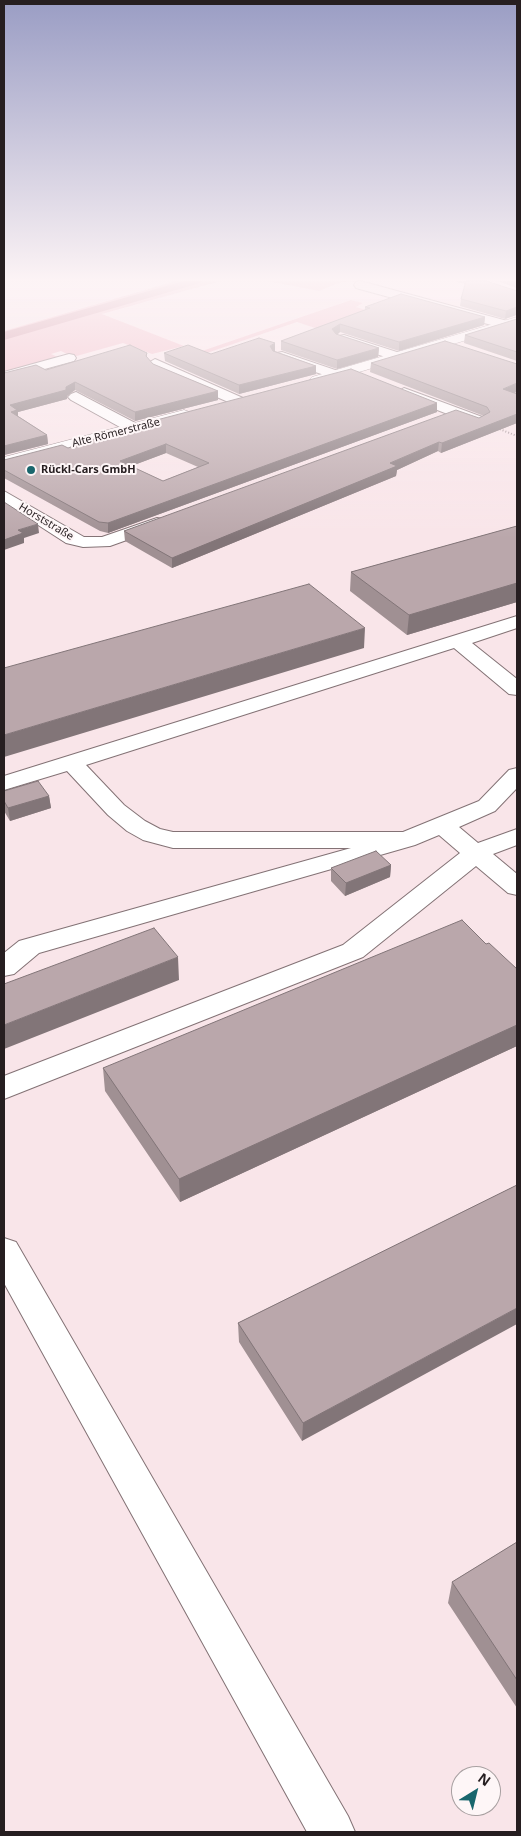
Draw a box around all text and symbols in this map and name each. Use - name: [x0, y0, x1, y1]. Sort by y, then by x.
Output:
- street label: Alte Römerstraße: [71, 416, 161, 450]
- place label: Rückl-Cars GmbH: [41, 463, 136, 477]
- marker: Rückl-Cars GmbH: [25, 464, 37, 476]
- street label: Horststraße: [16, 501, 76, 543]
- north arrow: [451, 1766, 501, 1816]
- text: N: [474, 1768, 495, 1790]

